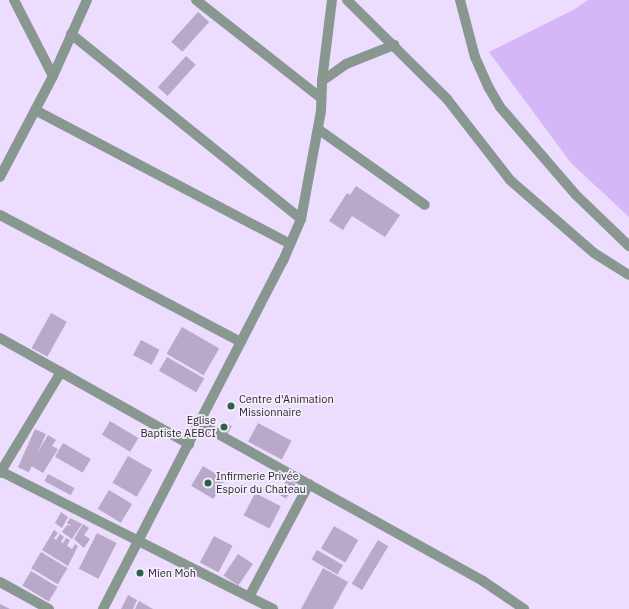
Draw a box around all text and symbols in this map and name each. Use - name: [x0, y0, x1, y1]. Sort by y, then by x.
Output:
- place label: Centre d'Animation Missionnaire: [239, 393, 334, 419]
- marker: Centre d'Animation Missionnaire: [226, 401, 236, 411]
- place label: Eglise Baptiste AEBCI: [140, 414, 216, 440]
- marker: Eglise Baptiste AEBCI: [219, 422, 229, 432]
- place label: Infirmerie Privée Espoir du Chateau: [216, 470, 306, 496]
- marker: Infirmerie Privée Espoir du Chateau: [203, 478, 213, 488]
- place label: Mien Moh: [148, 566, 196, 580]
- marker: Mien Moh: [135, 568, 145, 578]

